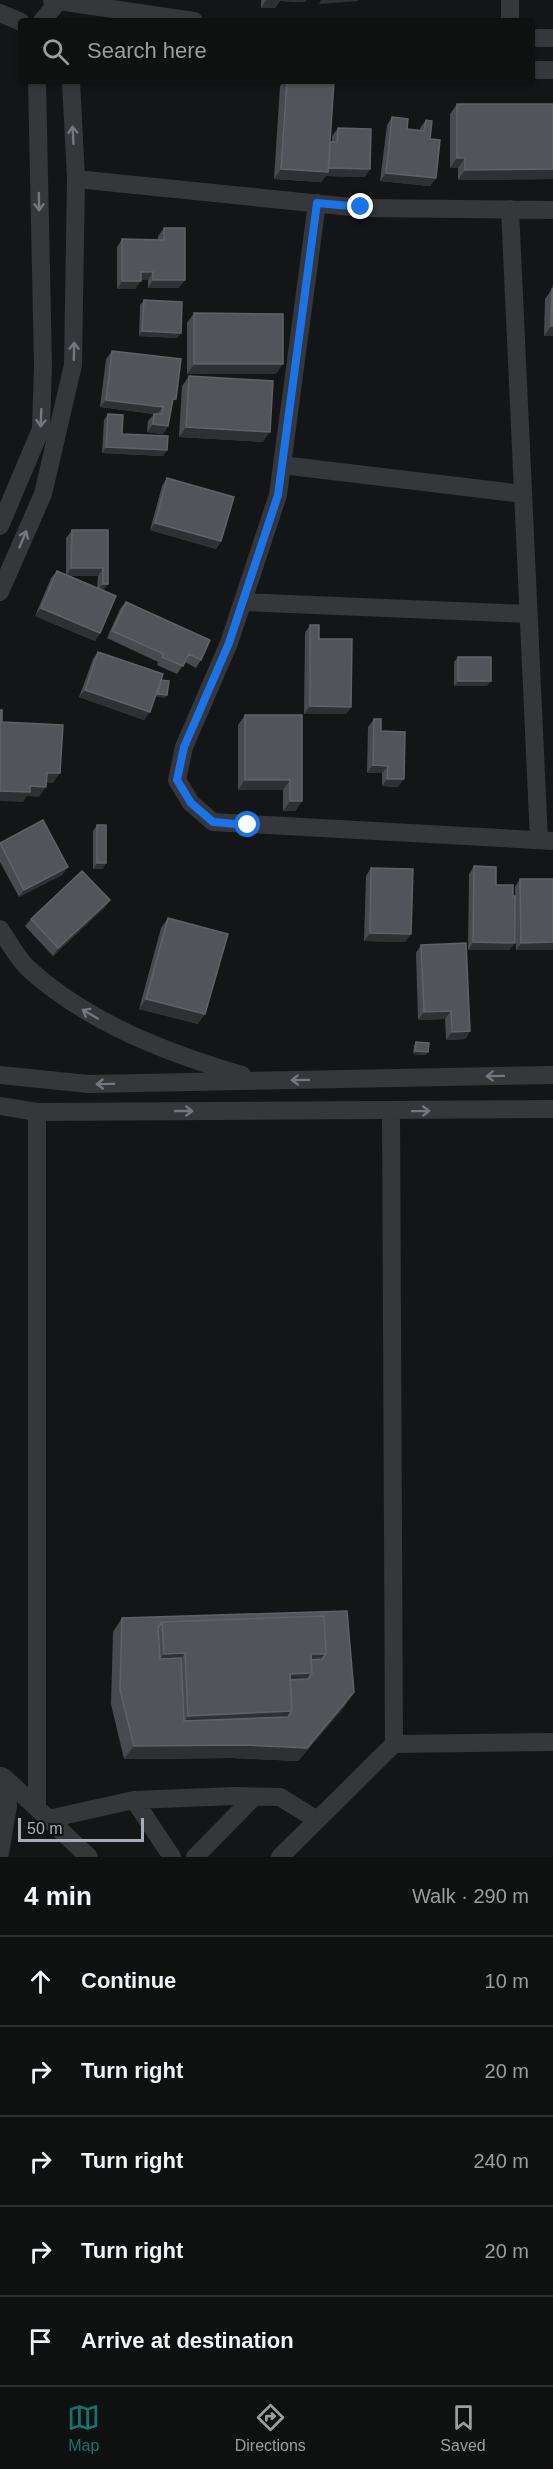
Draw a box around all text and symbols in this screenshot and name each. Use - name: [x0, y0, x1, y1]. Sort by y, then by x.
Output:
- search box: [18, 18, 535, 84]
- icon: search: [39, 35, 72, 68]
- text: Search here: [87, 38, 207, 63]
- one-way arrow: [68, 126, 79, 146]
- one-way arrow: [33, 192, 45, 212]
- route end: [347, 193, 373, 219]
- one-way arrow: [68, 342, 79, 362]
- one-way arrow: [35, 408, 47, 428]
- one-way arrow: [18, 530, 29, 548]
- route start: [234, 811, 260, 837]
- one-way arrow: [82, 1008, 99, 1020]
- one-way arrow: [485, 1070, 505, 1082]
- one-way arrow: [290, 1074, 310, 1086]
- one-way arrow: [95, 1078, 115, 1089]
- one-way arrow: [174, 1105, 194, 1117]
- one-way arrow: [411, 1105, 431, 1116]
- scale bar: [18, 1815, 144, 1842]
- text: 50 m: [27, 1820, 63, 1837]
- text: 4 min: [24, 1881, 92, 1911]
- text: Walk · 290 m: [412, 1885, 529, 1907]
- icon: ahead: [24, 1965, 57, 1998]
- text: Continue: [81, 1968, 176, 1993]
- text: 10 m: [485, 1970, 529, 1992]
- icon: right: [24, 2055, 57, 2088]
- text: Turn right: [81, 2058, 183, 2083]
- text: 20 m: [485, 2060, 529, 2082]
- icon: right: [24, 2145, 57, 2178]
- text: Turn right: [81, 2148, 183, 2173]
- text: 240 m: [473, 2150, 529, 2172]
- icon: right: [24, 2235, 57, 2268]
- text: Turn right: [81, 2238, 183, 2263]
- text: 20 m: [485, 2240, 529, 2262]
- icon: arrive: [24, 2325, 57, 2358]
- text: Arrive at destination: [81, 2328, 294, 2353]
- tab: Map: [67, 2401, 100, 2455]
- tab: Directions: [235, 2401, 306, 2455]
- tab: Saved: [440, 2401, 486, 2455]

